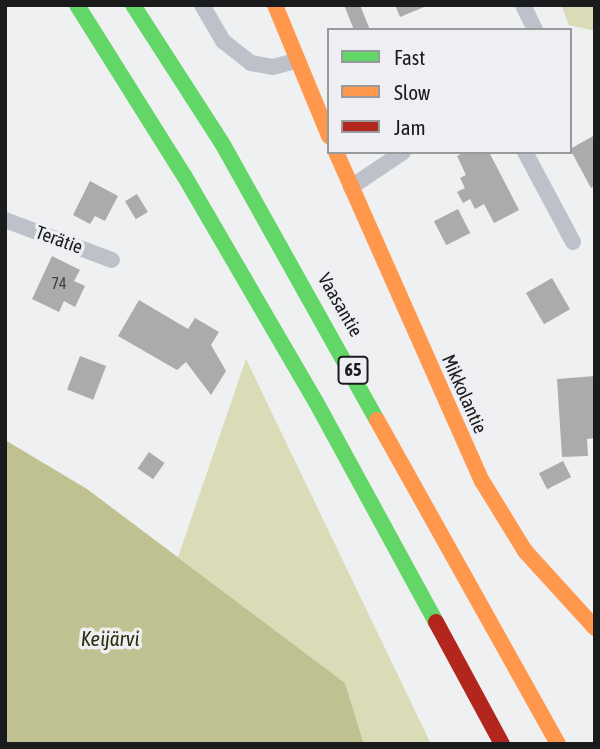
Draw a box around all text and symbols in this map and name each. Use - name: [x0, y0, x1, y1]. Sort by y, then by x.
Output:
- legend: [327, 28, 572, 154]
- text: Fast: [394, 45, 425, 69]
- text: Slow: [394, 80, 430, 104]
- text: Jam: [394, 115, 426, 139]
- street label: Terätie: [32, 221, 86, 259]
- street label: Vaasantie: [313, 269, 367, 341]
- house number: 74: [51, 273, 67, 293]
- street label: Mikkolantie: [437, 351, 491, 437]
- road number: 65: [337, 356, 369, 384]
- water label: Keijärvi: [81, 625, 139, 651]

